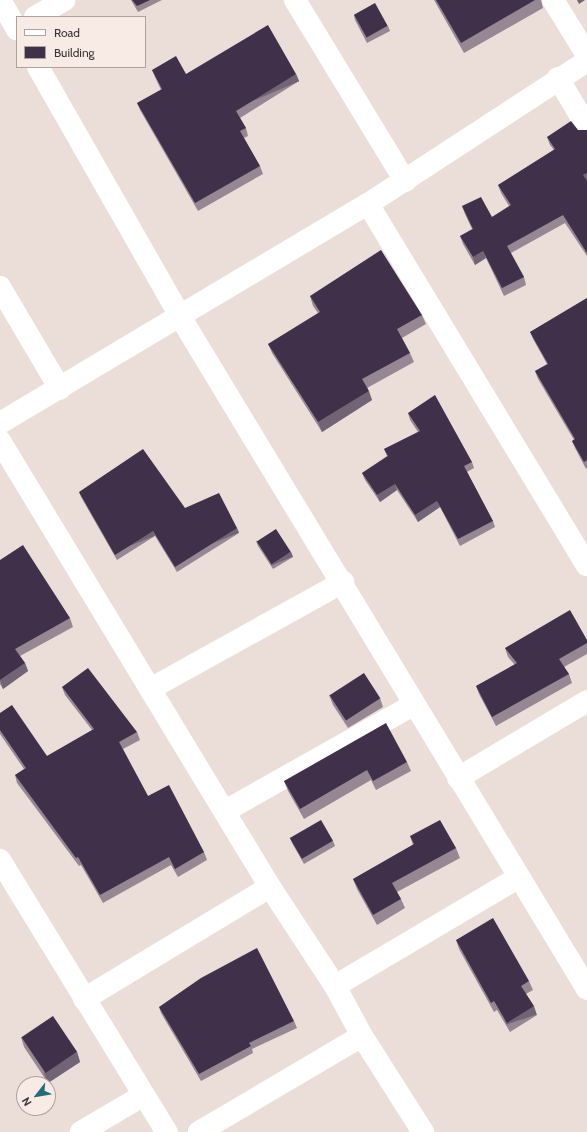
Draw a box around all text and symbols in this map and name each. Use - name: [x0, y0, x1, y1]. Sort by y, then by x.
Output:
- legend: [16, 16, 146, 68]
- text: Road: [54, 25, 80, 40]
- text: Building: [54, 45, 95, 60]
- north arrow: [16, 1076, 56, 1116]
- text: N: [19, 1095, 35, 1109]

